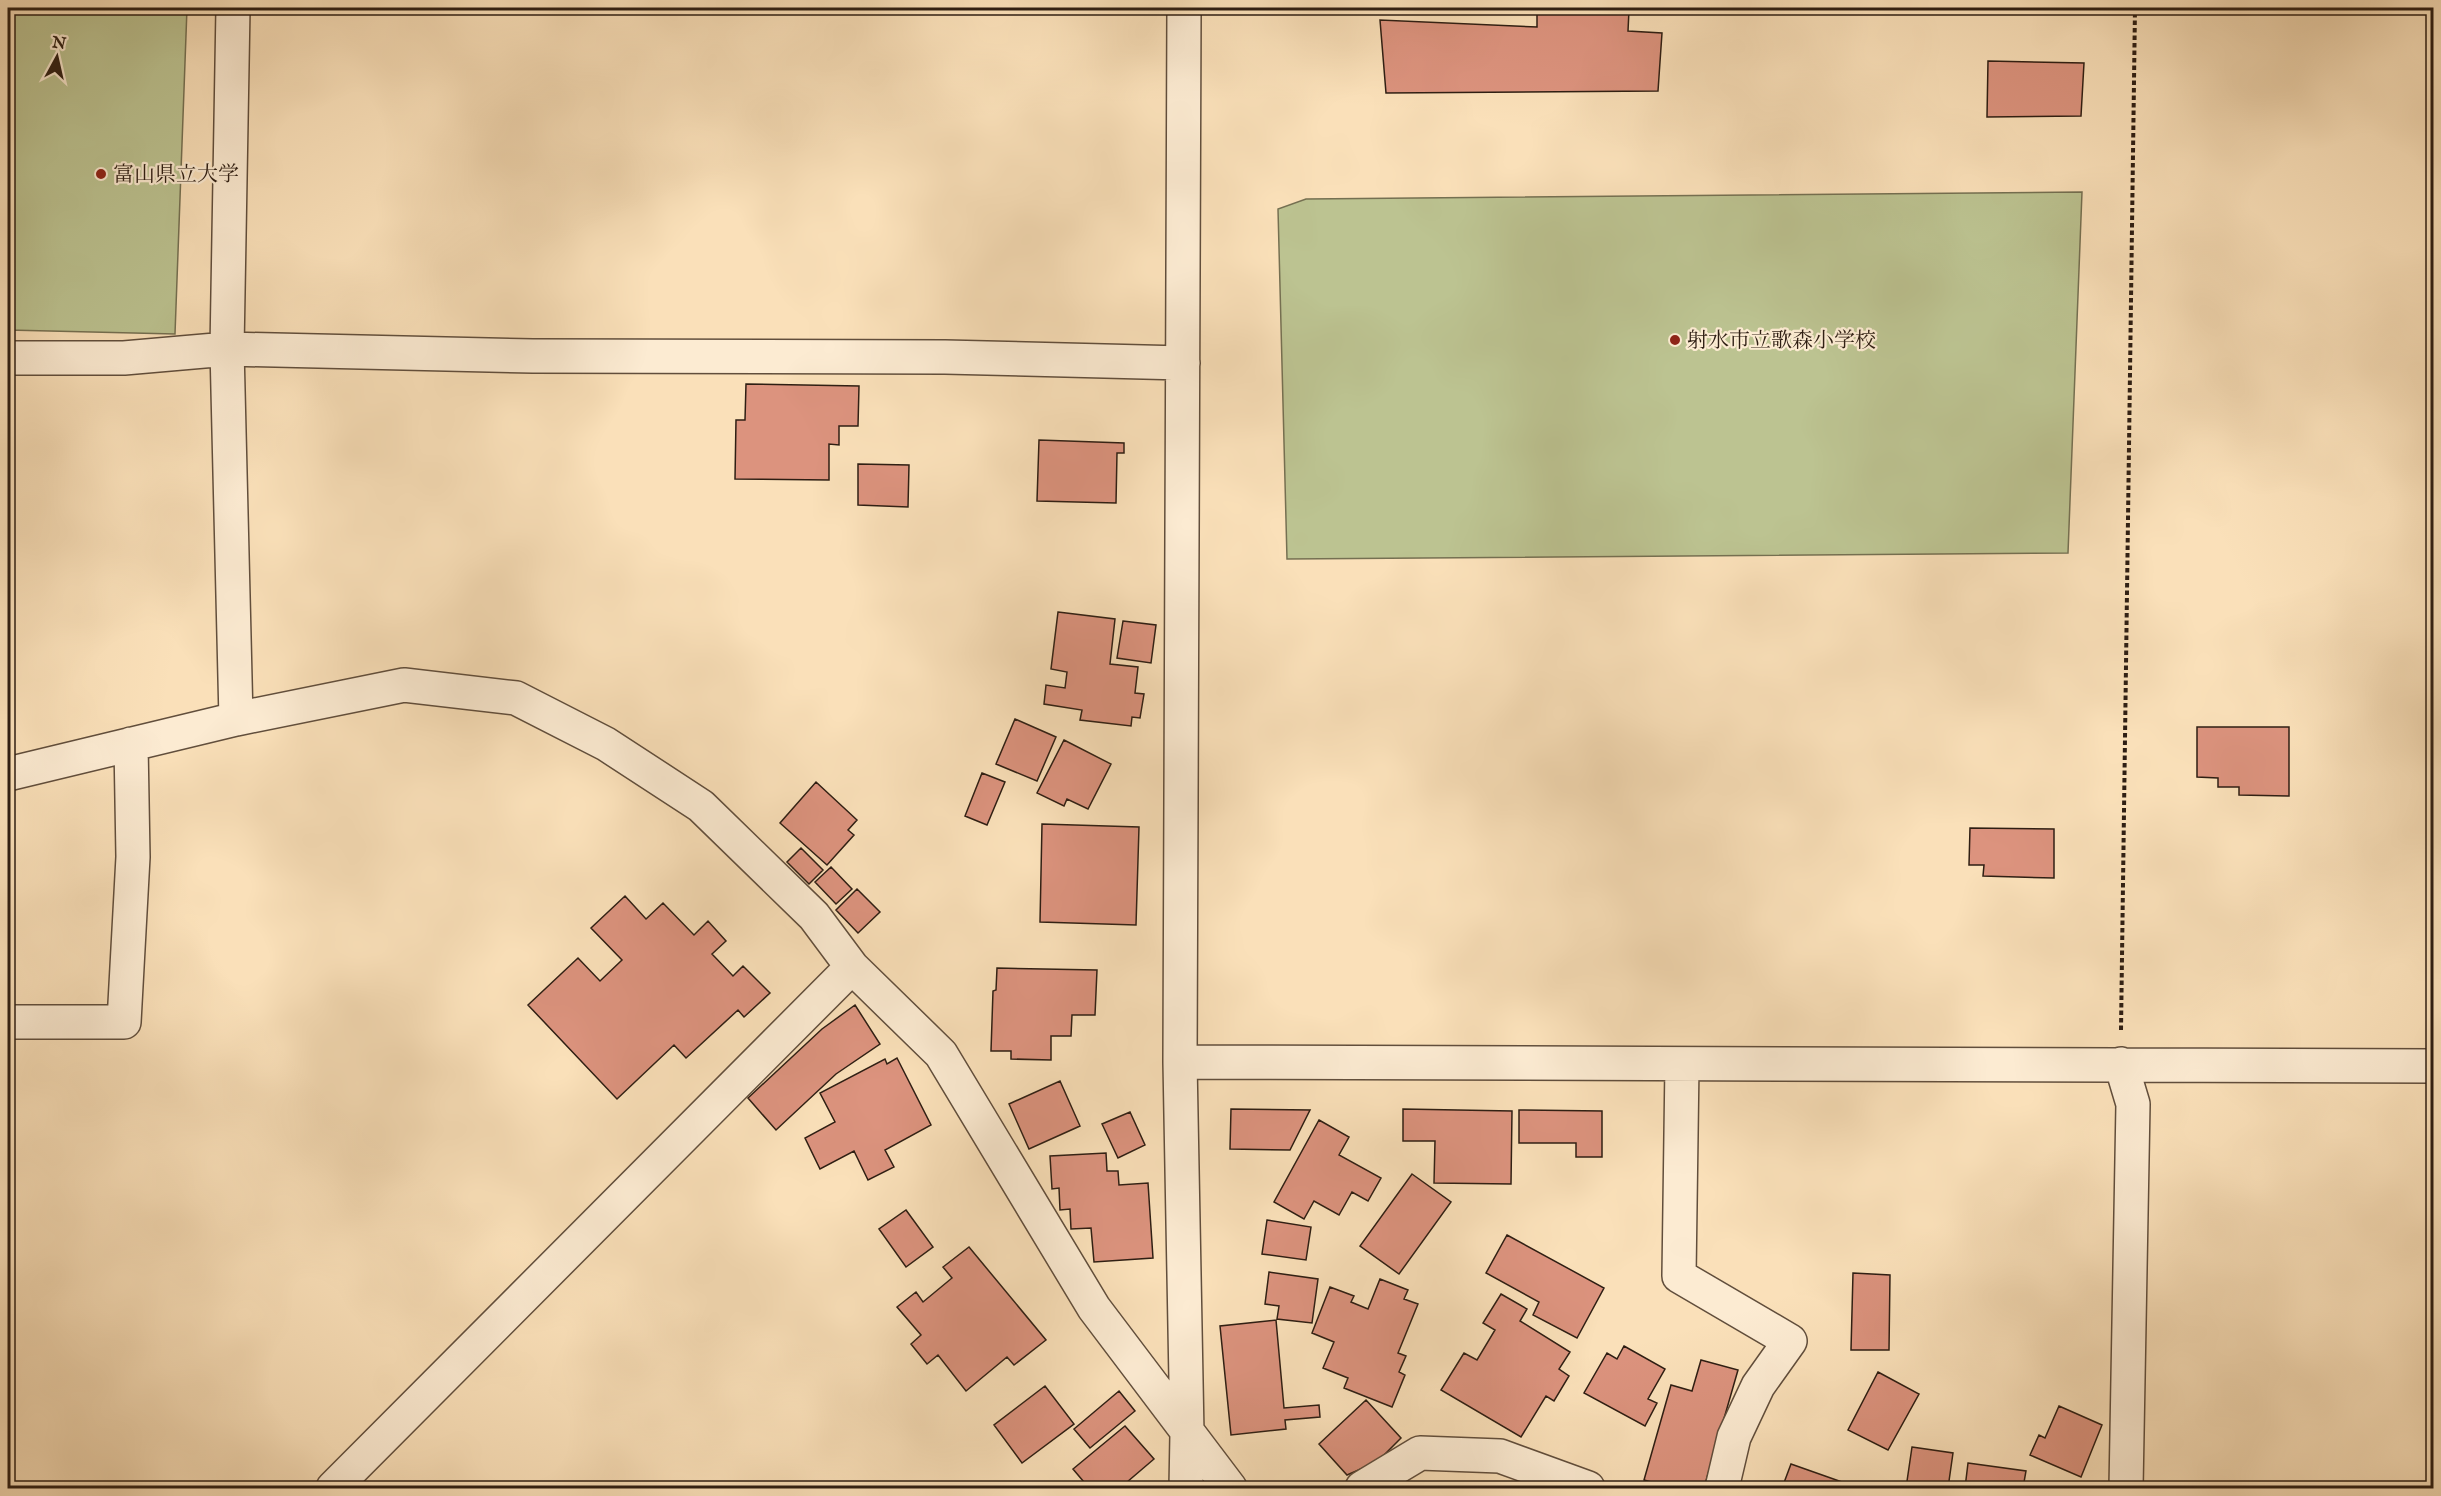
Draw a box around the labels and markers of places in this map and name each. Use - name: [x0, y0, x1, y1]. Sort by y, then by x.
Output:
- place label: 富山県立大学: [113, 162, 239, 189]
- marker: 富山県立大学: [94, 167, 108, 181]
- place label: 射水市立歌森小学校: [1687, 328, 1876, 355]
- marker: 射水市立歌森小学校: [1668, 333, 1682, 347]

